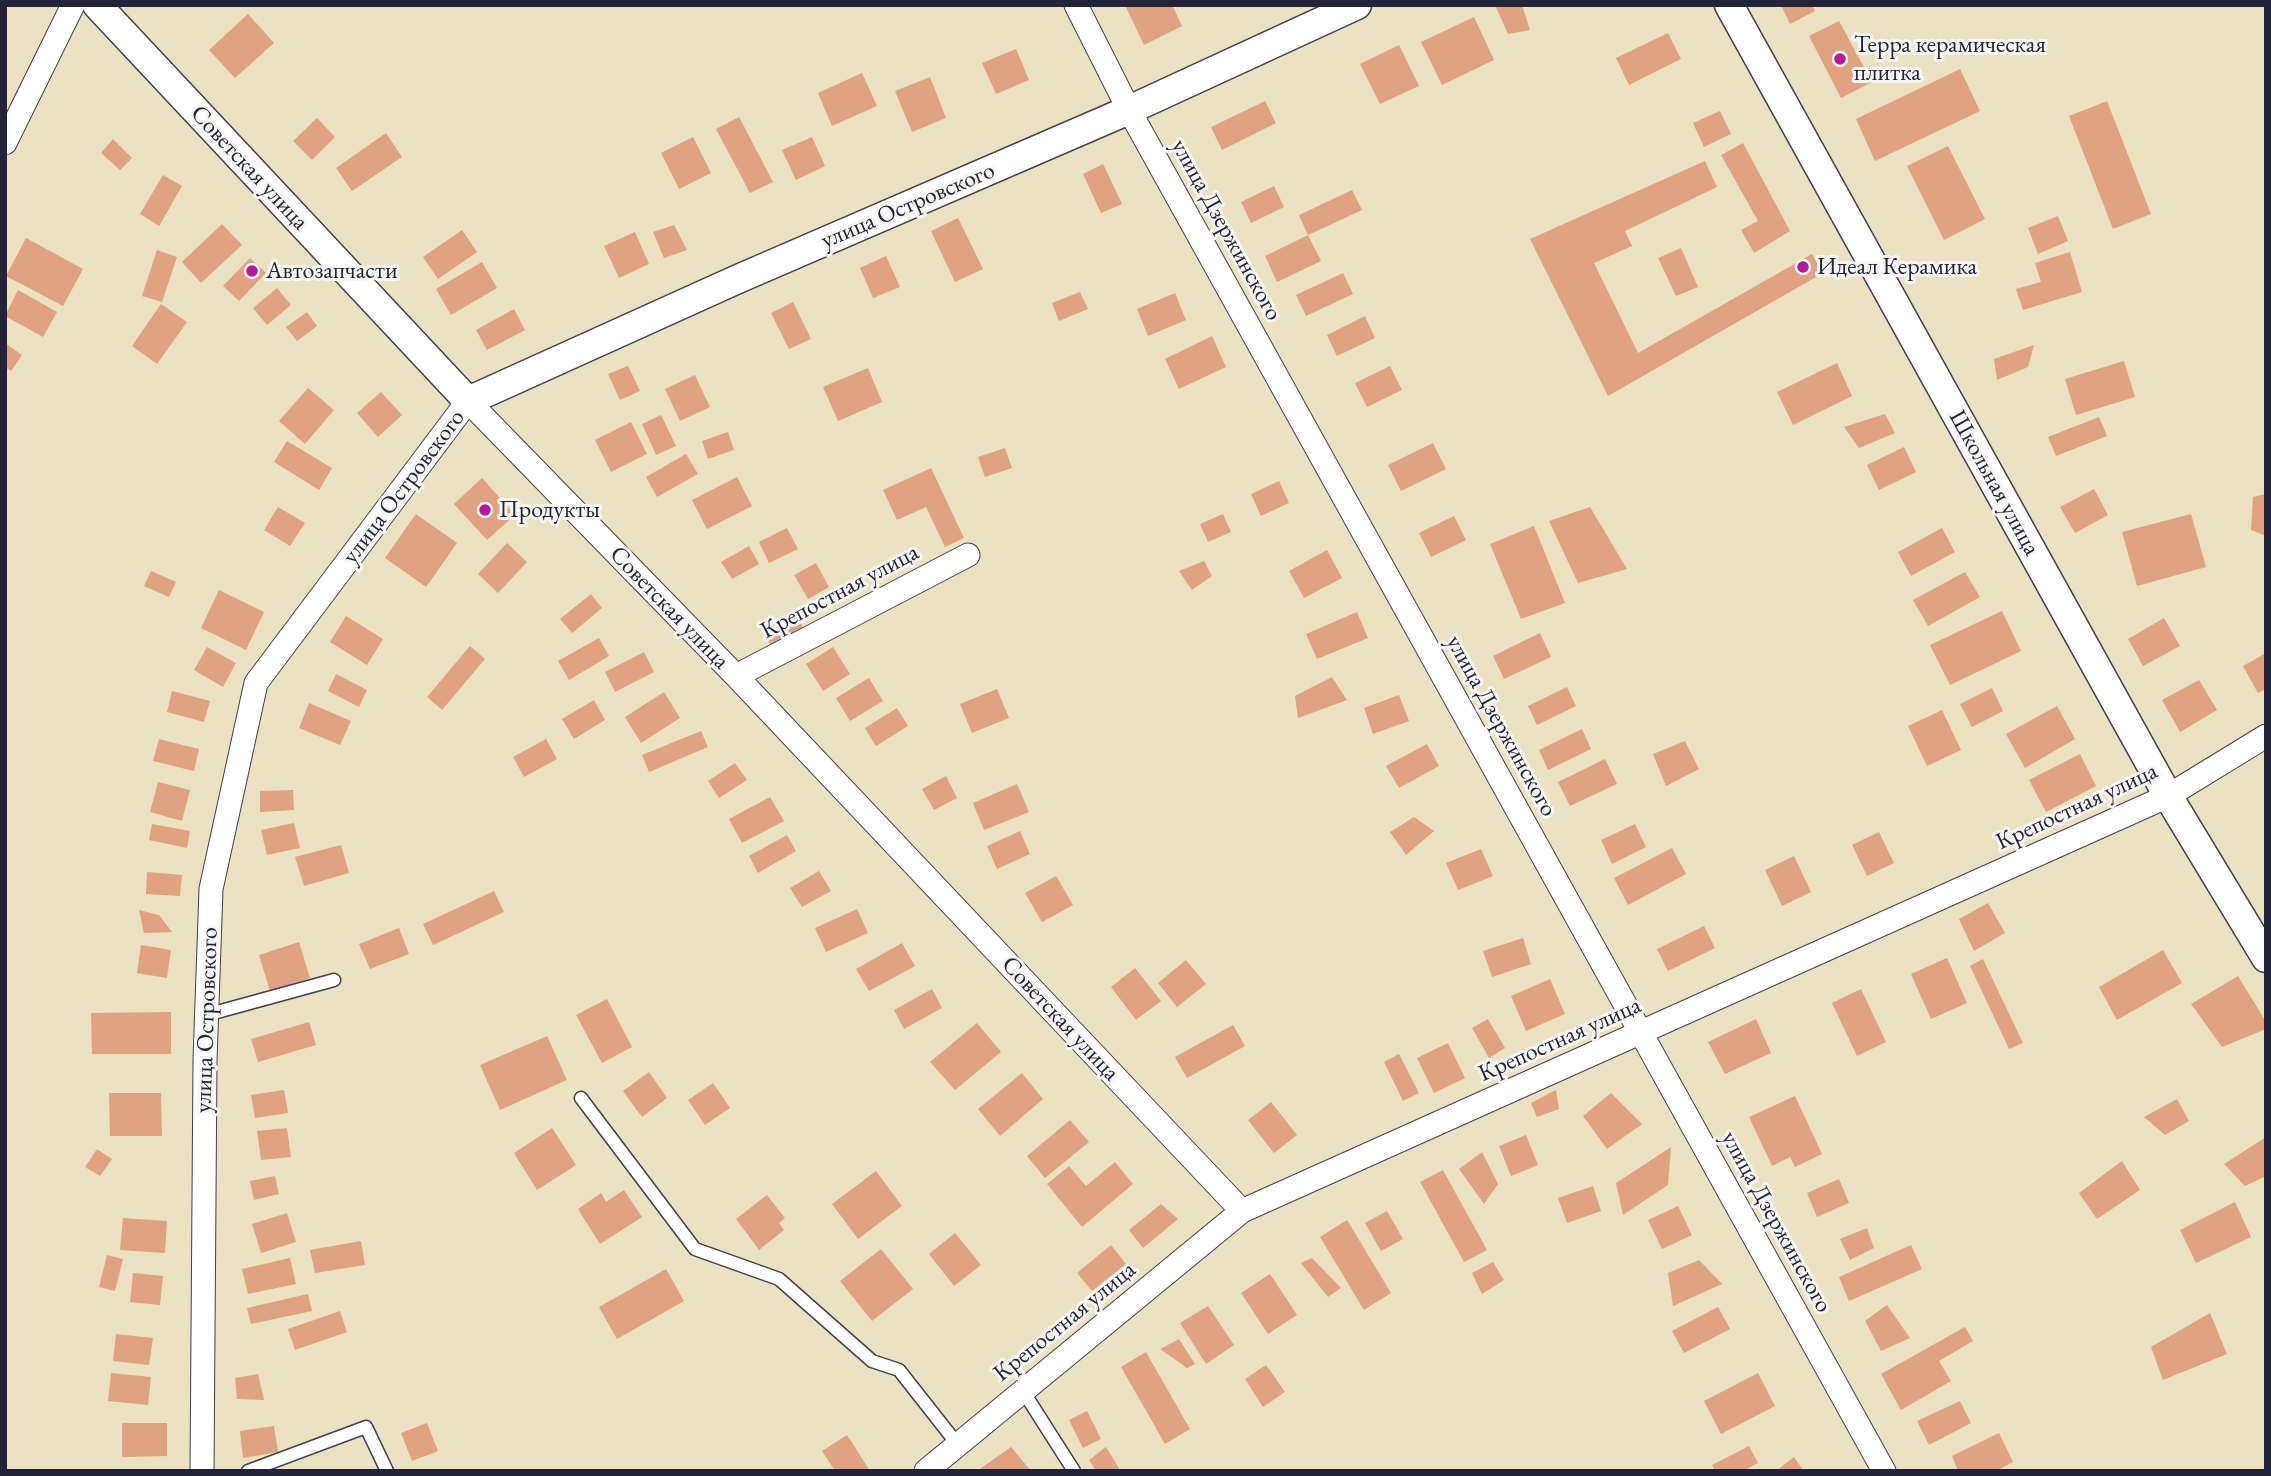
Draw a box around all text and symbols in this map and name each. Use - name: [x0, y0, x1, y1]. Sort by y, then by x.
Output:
- place label: Терра керамическая плитка: [1854, 31, 2046, 87]
- marker: Терра керамическая плитка: [1832, 51, 1848, 67]
- street label: Советская улица: [184, 100, 314, 236]
- street label: улица Дзержинского: [1164, 134, 1288, 326]
- street label: улица Островского: [817, 156, 999, 256]
- place label: Идеал Керамика: [1817, 253, 1977, 281]
- place label: Автозапчасти: [266, 257, 398, 285]
- marker: Идеал Керамика: [1795, 259, 1811, 275]
- marker: Автозапчасти: [244, 263, 260, 279]
- street label: улица Островского: [337, 404, 471, 570]
- street label: Школьная улица: [1942, 405, 2046, 561]
- place label: Продукты: [499, 496, 600, 524]
- marker: Продукты: [477, 502, 493, 518]
- street label: Крепостная улица: [756, 538, 924, 646]
- street label: Советская улица: [603, 540, 735, 676]
- street label: улица Дзержинского: [1439, 630, 1563, 822]
- street label: Крепостная улица: [1992, 757, 2162, 857]
- street label: улица Островского: [189, 927, 225, 1113]
- street label: Советская улица: [995, 951, 1125, 1087]
- street label: Крепостная улица: [1474, 991, 1646, 1089]
- street label: улица Дзержинского: [1714, 1126, 1838, 1318]
- street label: Крепостная улица: [988, 1256, 1142, 1388]

